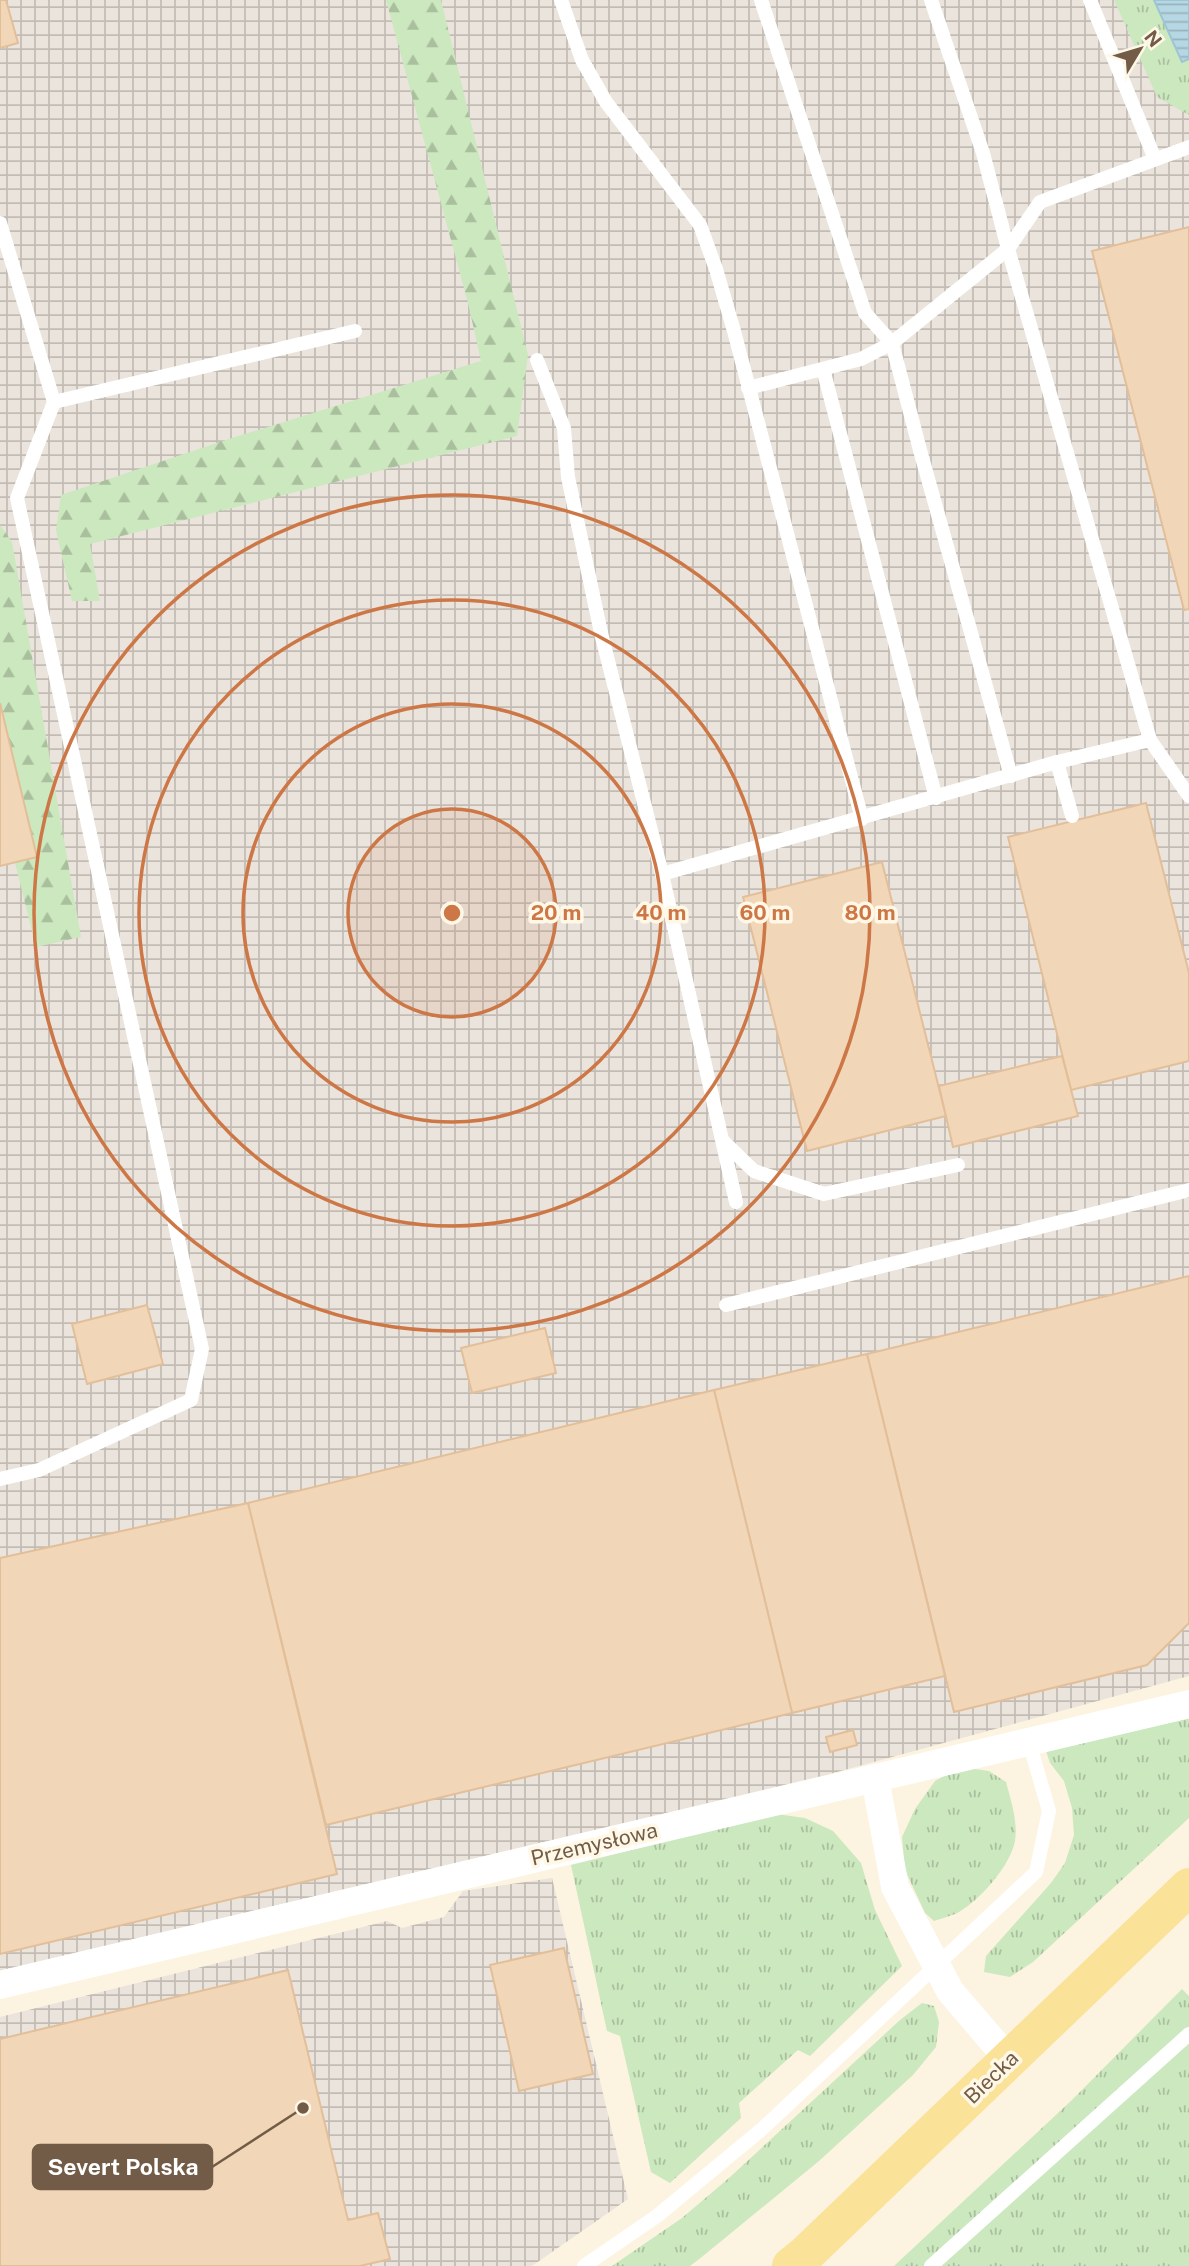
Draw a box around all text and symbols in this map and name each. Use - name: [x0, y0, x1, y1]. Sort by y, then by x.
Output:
- north arrow: [1105, 14, 1175, 84]
- text: N: [1140, 26, 1167, 51]
- text: 20 m: [531, 900, 581, 925]
- text: 40 m: [636, 900, 686, 925]
- text: 60 m: [740, 900, 790, 925]
- text: 80 m: [844, 900, 896, 925]
- centre of rings: [440, 901, 464, 925]
- street label: Przemysłowa: [528, 1817, 660, 1871]
- street label: Biecka: [959, 2045, 1023, 2109]
- callout: Severt Polska: [33, 2145, 212, 2189]
- text: Severt Polska: [47, 2153, 199, 2180]

